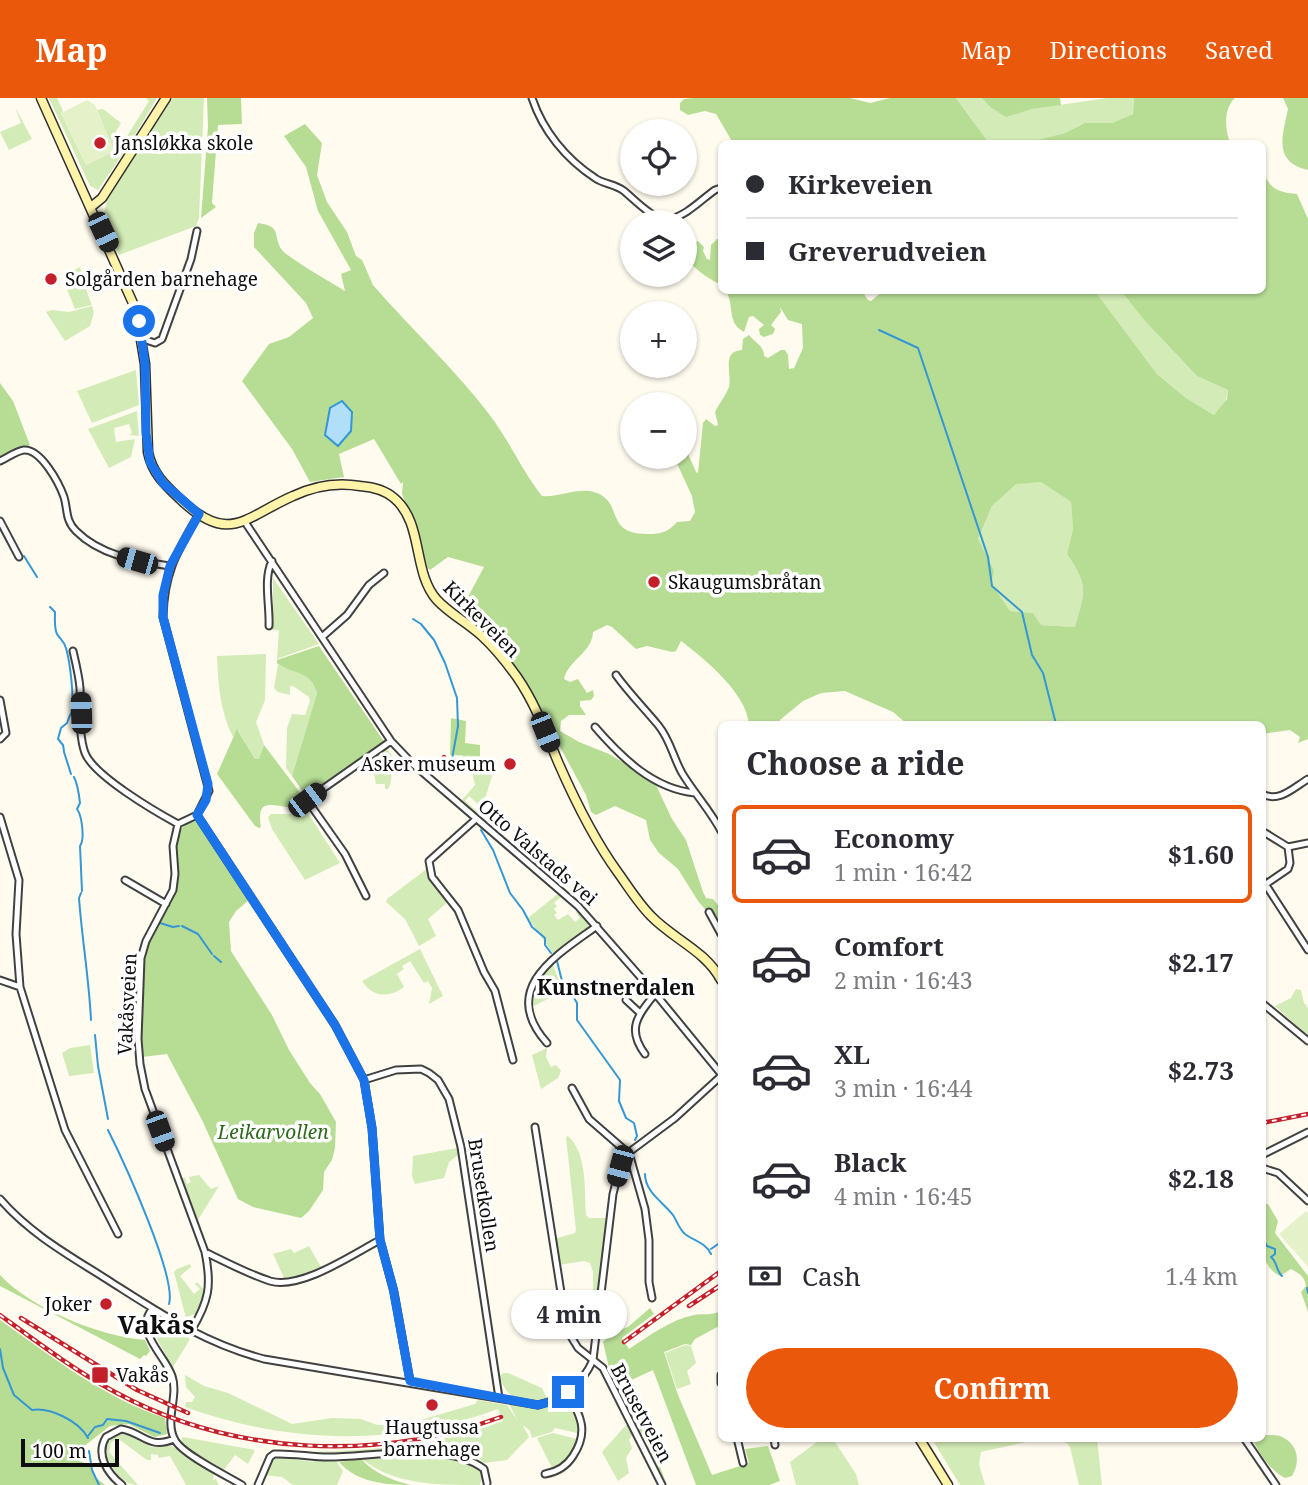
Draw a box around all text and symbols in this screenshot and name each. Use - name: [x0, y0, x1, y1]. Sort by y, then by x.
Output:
- text: Map: [35, 27, 108, 72]
- text: Map: [961, 33, 1012, 66]
- text: Directions: [1050, 33, 1167, 66]
- text: Saved: [1205, 33, 1273, 66]
- map controls: [620, 119, 697, 469]
- button: locate: [620, 119, 697, 196]
- place label: Jansløkka skole: [113, 130, 253, 156]
- marker: Jansløkka skole: [92, 135, 108, 151]
- text: Kirkeveien: [788, 166, 933, 202]
- car: [85, 209, 122, 255]
- button: layers: [620, 210, 697, 287]
- text: Greverudveien: [788, 233, 987, 269]
- place label: Solgården barnehage: [65, 266, 258, 292]
- marker: Solgården barnehage: [43, 271, 59, 287]
- button: +: [620, 301, 697, 378]
- route start: [123, 305, 155, 337]
- button: −: [620, 392, 697, 469]
- car: [114, 545, 161, 577]
- place label: Skaugumsbråtan: [668, 569, 822, 595]
- marker: Skaugumsbråtan: [646, 574, 662, 590]
- street label: Kirkeveien: [438, 575, 526, 663]
- car: [70, 692, 93, 734]
- car: [528, 709, 563, 755]
- text: Choose a ride: [746, 741, 965, 784]
- place label: Asker museum: [360, 751, 496, 777]
- marker: Asker museum: [502, 756, 518, 772]
- car: [284, 779, 331, 821]
- street label: Otto Valstads vei: [473, 793, 603, 911]
- text: Economy: [834, 820, 954, 856]
- icon: car: [750, 823, 813, 886]
- text: $1.60: [1168, 836, 1234, 872]
- text: 1 min · 16:42: [834, 856, 972, 888]
- text: Comfort: [834, 928, 944, 964]
- icon: car: [750, 931, 813, 994]
- text: $2.17: [1168, 944, 1234, 980]
- street label: Vakåsveien: [111, 952, 143, 1056]
- text: 2 min · 16:43: [834, 964, 972, 996]
- district label: Kunstnerdalen: [537, 973, 695, 1001]
- text: XL: [834, 1036, 870, 1072]
- icon: car: [750, 1039, 813, 1102]
- text: $2.73: [1168, 1052, 1234, 1088]
- text: 3 min · 16:44: [834, 1072, 972, 1104]
- car: [143, 1108, 178, 1154]
- park label: Leikarvollen: [216, 1119, 329, 1145]
- street label: Brusetkollen: [462, 1136, 506, 1254]
- car: [605, 1143, 636, 1189]
- text: Black: [834, 1144, 907, 1180]
- icon: car: [750, 1147, 813, 1210]
- text: $2.18: [1168, 1160, 1234, 1196]
- text: 4 min · 16:45: [834, 1180, 972, 1212]
- icon: cash: [746, 1257, 784, 1295]
- text: Cash: [802, 1258, 861, 1294]
- text: 1.4 km: [1165, 1260, 1238, 1292]
- callout: 4 min: [510, 1290, 626, 1340]
- place label: Joker: [43, 1291, 92, 1317]
- marker: Joker: [98, 1296, 114, 1312]
- text: 4 min: [536, 1298, 602, 1330]
- district label: Vakås: [118, 1306, 194, 1342]
- button: Confirm: [746, 1348, 1238, 1428]
- street label: Brusetveien: [605, 1359, 679, 1467]
- place label: Vakås: [116, 1362, 169, 1388]
- marker: Vakås: [90, 1365, 110, 1385]
- route end: [552, 1376, 584, 1408]
- marker: Haugtussa barnehage: [424, 1397, 440, 1413]
- place label: Haugtussa barnehage: [384, 1414, 480, 1462]
- scale bar: [21, 1436, 119, 1468]
- text: 100 m: [32, 1438, 87, 1464]

